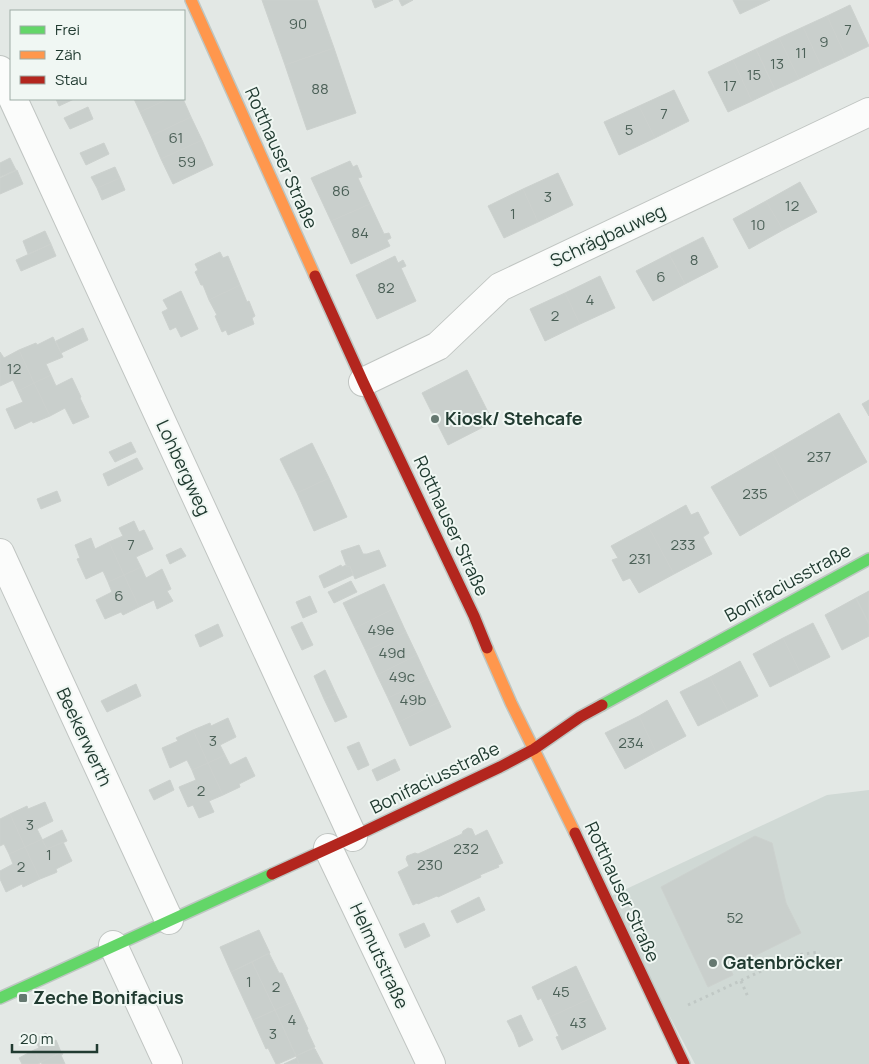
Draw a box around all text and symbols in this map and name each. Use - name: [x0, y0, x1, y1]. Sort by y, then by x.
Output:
- legend: [10, 10, 185, 100]
- house number: 90: [289, 13, 307, 34]
- text: Frei: [55, 19, 80, 40]
- house number: 7: [844, 19, 852, 40]
- house number: 9: [819, 31, 829, 52]
- house number: 11: [795, 42, 807, 63]
- text: Zäh: [55, 44, 82, 65]
- house number: 13: [770, 53, 784, 74]
- house number: 15: [747, 64, 761, 85]
- text: Stau: [55, 69, 88, 90]
- house number: 17: [723, 75, 737, 96]
- house number: 88: [311, 78, 329, 99]
- street label: Rotthauser Straße: [240, 83, 324, 232]
- house number: 7: [660, 103, 668, 124]
- house number: 5: [625, 119, 633, 140]
- house number: 61: [169, 127, 183, 148]
- house number: 59: [178, 151, 196, 172]
- house number: 86: [332, 180, 350, 201]
- house number: 3: [544, 186, 552, 207]
- house number: 12: [785, 195, 799, 216]
- street label: Schrägbauweg: [546, 198, 669, 272]
- house number: 1: [510, 203, 516, 224]
- house number: 10: [751, 214, 766, 235]
- house number: 84: [351, 222, 369, 243]
- house number: 8: [690, 249, 698, 270]
- house number: 6: [656, 266, 666, 287]
- house number: 82: [377, 277, 395, 298]
- house number: 4: [586, 289, 595, 310]
- house number: 2: [551, 305, 559, 326]
- house number: 12: [7, 358, 21, 379]
- place label: Kiosk/ Stehcafe: [445, 406, 583, 430]
- marker: Kiosk/ Stehcafe: [429, 413, 441, 425]
- street label: Lohbergweg: [151, 416, 217, 519]
- house number: 237: [807, 446, 831, 467]
- street label: Rotthauser Straße: [409, 451, 495, 600]
- house number: 235: [742, 483, 768, 504]
- house number: 7: [127, 534, 135, 555]
- house number: 233: [670, 534, 696, 555]
- street label: Bonifaciusstraße: [720, 537, 855, 627]
- house number: 231: [629, 548, 651, 569]
- house number: 6: [114, 585, 124, 606]
- house number: 49e: [368, 619, 395, 640]
- house number: 49d: [379, 642, 405, 663]
- house number: 49c: [389, 666, 415, 687]
- street label: Beekerwerth: [52, 683, 118, 790]
- house number: 49b: [400, 689, 427, 710]
- house number: 3: [209, 730, 217, 751]
- house number: 234: [618, 732, 644, 753]
- street label: Bonifaciusstraße: [366, 735, 503, 819]
- house number: 2: [197, 780, 205, 801]
- house number: 3: [26, 814, 34, 835]
- street label: Rotthauser Straße: [580, 817, 666, 966]
- house number: 232: [453, 838, 479, 859]
- house number: 1: [46, 844, 52, 865]
- house number: 230: [417, 854, 443, 875]
- house number: 2: [17, 856, 25, 877]
- street label: Helmutstraße: [345, 899, 415, 1012]
- house number: 52: [727, 907, 743, 928]
- place label: Gatenbröcker: [723, 950, 843, 974]
- marker: Gatenbröcker: [707, 957, 719, 969]
- house number: 1: [246, 971, 252, 992]
- house number: 2: [272, 976, 280, 997]
- house number: 45: [552, 981, 570, 1002]
- place label: Zeche Bonifacius: [33, 985, 184, 1009]
- marker: Zeche Bonifacius: [17, 992, 29, 1004]
- house number: 4: [288, 1009, 297, 1030]
- house number: 43: [569, 1012, 587, 1033]
- scale bar: [12, 1022, 98, 1054]
- house number: 3: [269, 1023, 277, 1044]
- text: 20 m: [20, 1028, 53, 1049]

